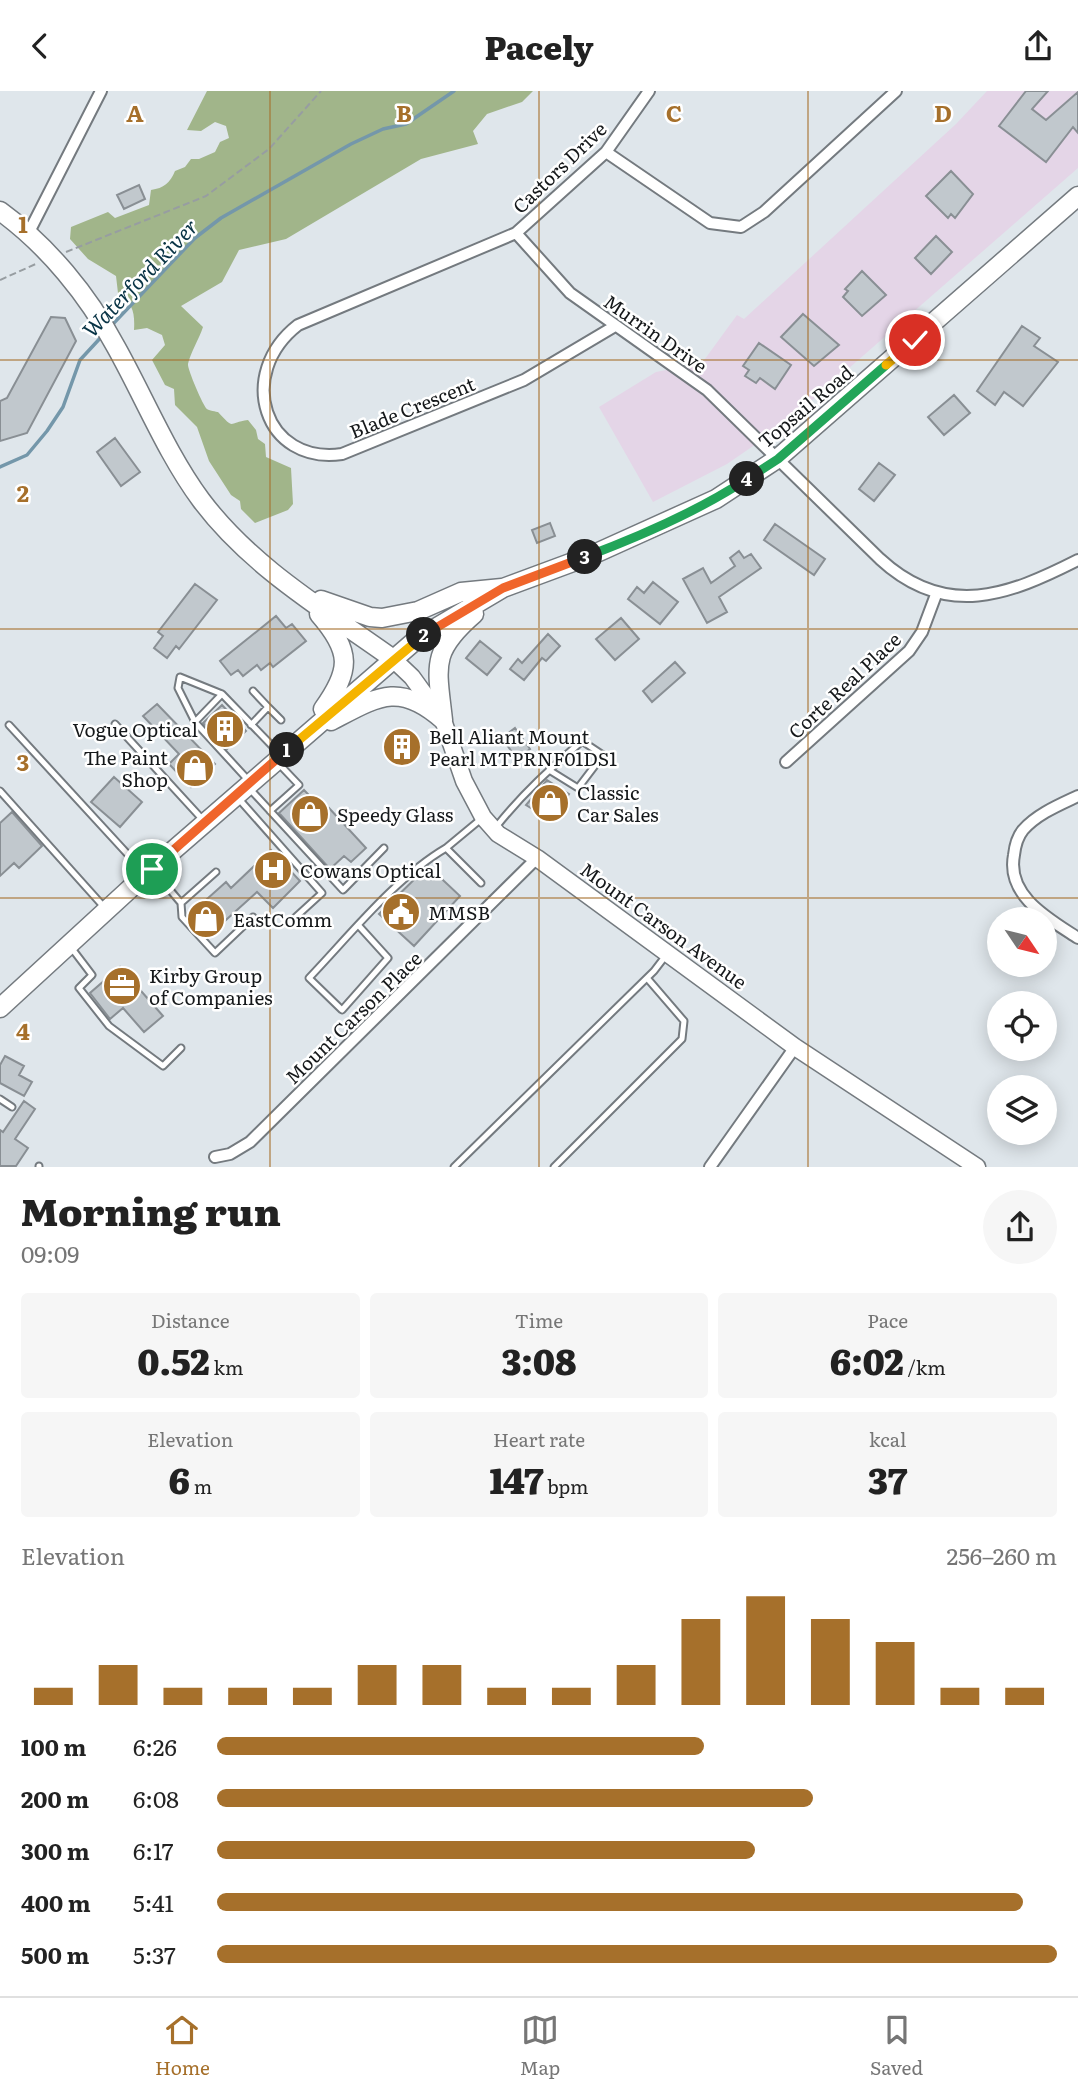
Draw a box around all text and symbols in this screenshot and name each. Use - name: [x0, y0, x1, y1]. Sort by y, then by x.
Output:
- text: Pacely: [484, 22, 594, 70]
- icon: back: [21, 27, 59, 65]
- icon: share: [1019, 27, 1057, 65]
- text: A: [126, 95, 144, 129]
- text: B: [396, 95, 412, 129]
- text: C: [666, 95, 682, 129]
- text: D: [934, 95, 952, 129]
- street label: Castors Drive: [506, 115, 612, 219]
- text: 1: [18, 206, 28, 240]
- water label: Waterford River: [74, 210, 204, 343]
- street label: Murrin Drive: [599, 287, 714, 379]
- pin: [885, 310, 945, 370]
- icon: check: [896, 321, 934, 359]
- street label: Topsail Road: [751, 358, 859, 454]
- street label: Blade Crescent: [345, 369, 479, 445]
- pin: 4: [730, 461, 764, 497]
- text: 4: [741, 464, 752, 492]
- text: 2: [17, 475, 29, 509]
- pin: 3: [568, 539, 602, 575]
- text: 3: [579, 542, 590, 570]
- pin: 2: [406, 617, 442, 653]
- text: 2: [418, 620, 429, 648]
- street label: Corte Real Place: [781, 625, 907, 745]
- building icon: Vogue Optical: [204, 708, 246, 750]
- place label: Vogue Optical: [72, 715, 198, 743]
- place label: Bell Aliant Mount Pearl MTPRNF01DS1: [429, 722, 617, 772]
- building icon: Bell Aliant Mount Pearl MTPRNF01DS1: [381, 726, 423, 768]
- pin: 1: [270, 733, 304, 767]
- text: 1: [283, 735, 290, 763]
- place label: The Paint Shop: [83, 743, 168, 793]
- text: 3: [17, 744, 29, 778]
- shop icon: The Paint Shop: [174, 747, 216, 789]
- place label: Classic Car Sales: [577, 778, 659, 828]
- shop icon: Classic Car Sales: [529, 782, 571, 824]
- shop icon: Speedy Glass: [289, 793, 331, 835]
- place label: Speedy Glass: [337, 800, 454, 828]
- pin: [122, 839, 182, 899]
- hospital icon: Cowans Optical: [252, 849, 294, 891]
- icon: arrive: [133, 850, 171, 888]
- street label: Mount Carson Avenue: [575, 855, 753, 995]
- place label: Cowans Optical: [300, 856, 441, 884]
- public building icon: MMSB: [380, 891, 422, 933]
- shop icon: EastComm: [185, 898, 227, 940]
- place label: MMSB: [428, 898, 490, 926]
- place label: EastComm: [233, 905, 332, 933]
- north arrow: [987, 907, 1057, 977]
- map controls: [987, 907, 1057, 1145]
- street label: Mount Carson Place: [278, 944, 428, 1090]
- place label: Kirby Group of Companies: [149, 961, 273, 1011]
- office icon: Kirby Group of Companies: [101, 965, 143, 1007]
- button: locate: [987, 991, 1057, 1061]
- text: 4: [16, 1013, 30, 1047]
- button: layers: [987, 1075, 1057, 1145]
- text: Morning run: [21, 1181, 281, 1238]
- button: share: [983, 1190, 1057, 1264]
- text: 09:09: [21, 1236, 79, 1270]
- text: Distance: [151, 1306, 230, 1334]
- text: Time: [515, 1306, 563, 1334]
- text: Pace: [867, 1306, 908, 1334]
- text: 0.52: [137, 1334, 210, 1386]
- text: 3:08: [501, 1334, 577, 1386]
- text: 6:02: [830, 1334, 904, 1386]
- text: km: [210, 1353, 244, 1381]
- text: /km: [904, 1353, 946, 1381]
- text: Elevation: [147, 1425, 233, 1453]
- text: Heart rate: [493, 1425, 585, 1453]
- text: kcal: [869, 1425, 906, 1453]
- text: 6: [169, 1453, 190, 1505]
- text: 147: [489, 1453, 543, 1505]
- text: 37: [868, 1453, 907, 1505]
- text: m: [190, 1472, 212, 1500]
- text: bpm: [543, 1472, 589, 1500]
- text: Elevation: [21, 1538, 125, 1572]
- text: 256–260 m: [947, 1538, 1057, 1572]
- text: 100 m: [21, 1729, 86, 1763]
- text: 6:26: [133, 1729, 177, 1763]
- text: 200 m: [21, 1781, 89, 1815]
- text: 6:08: [133, 1781, 179, 1815]
- text: 300 m: [21, 1833, 90, 1867]
- text: 6:17: [133, 1833, 173, 1867]
- text: 400 m: [21, 1885, 91, 1919]
- text: 5:41: [133, 1885, 174, 1919]
- text: 500 m: [21, 1937, 89, 1971]
- text: 5:37: [133, 1937, 176, 1971]
- tab: Home: [155, 2011, 210, 2081]
- tab: Map: [520, 2011, 560, 2081]
- tab: Saved: [870, 2011, 923, 2081]

